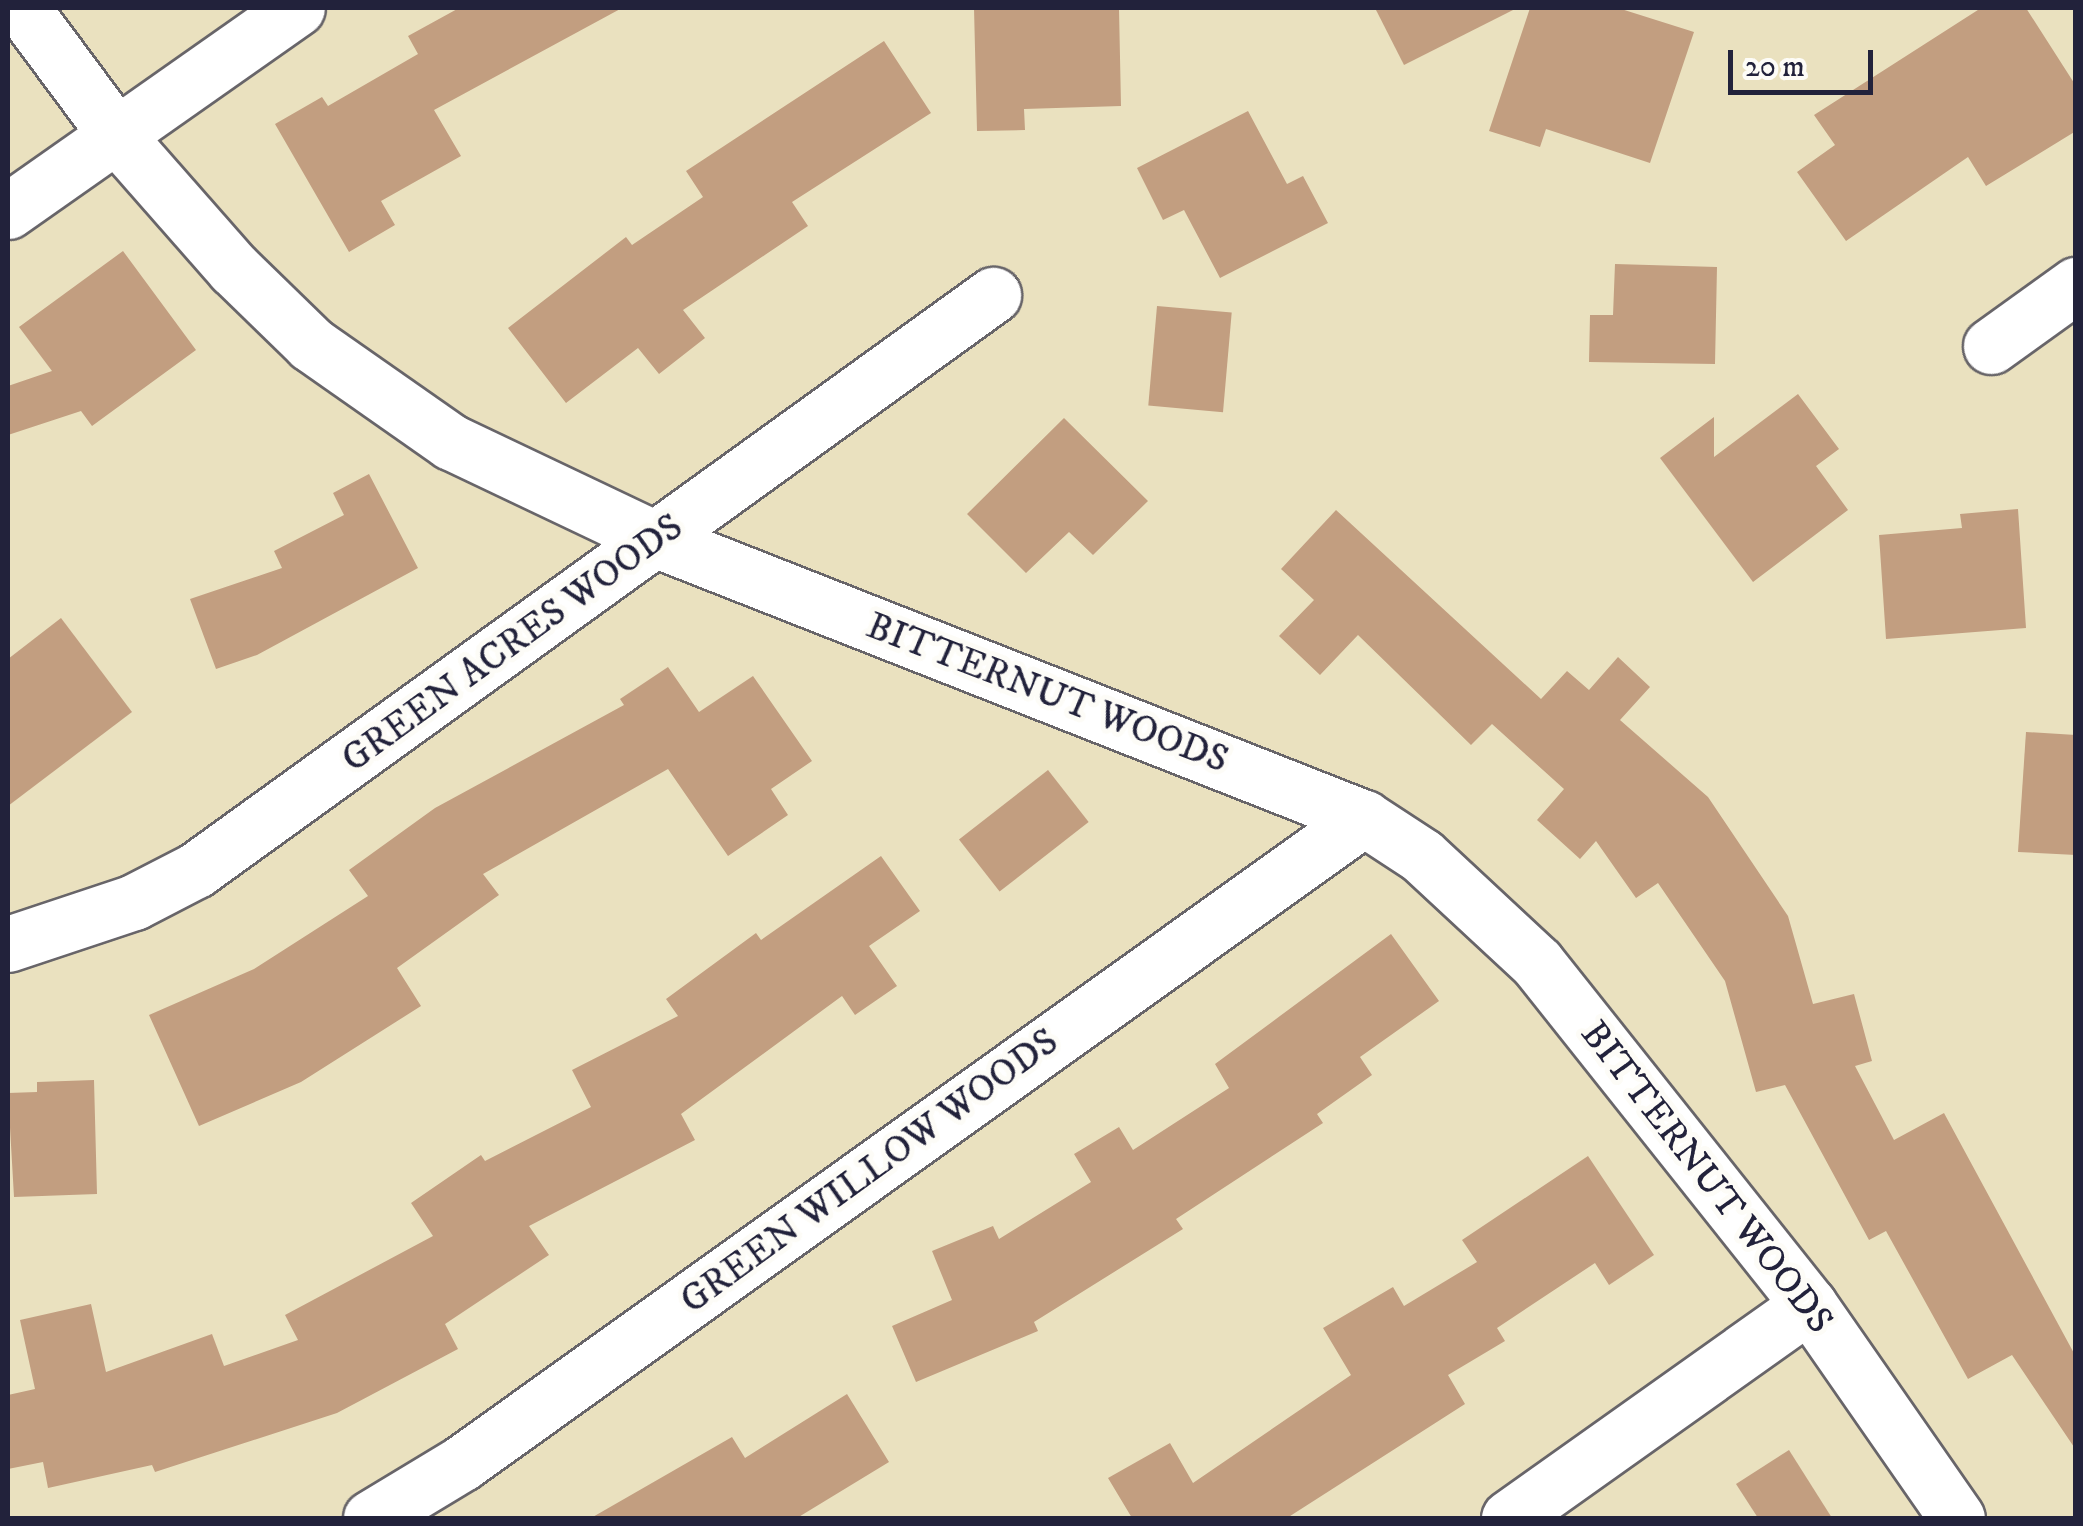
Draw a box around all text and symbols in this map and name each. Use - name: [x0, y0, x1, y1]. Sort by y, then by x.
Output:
- scale bar: [1733, 30, 1878, 92]
- text: 20 m: [1745, 49, 1805, 86]
- street label: GREEN ACRES WOODS: [334, 505, 692, 783]
- street label: BITTERNUT WOODS: [860, 604, 1234, 784]
- street label: BITTERNUT WOODS: [1570, 1013, 1842, 1343]
- street label: GREEN WILLOW WOODS: [672, 1020, 1068, 1324]

